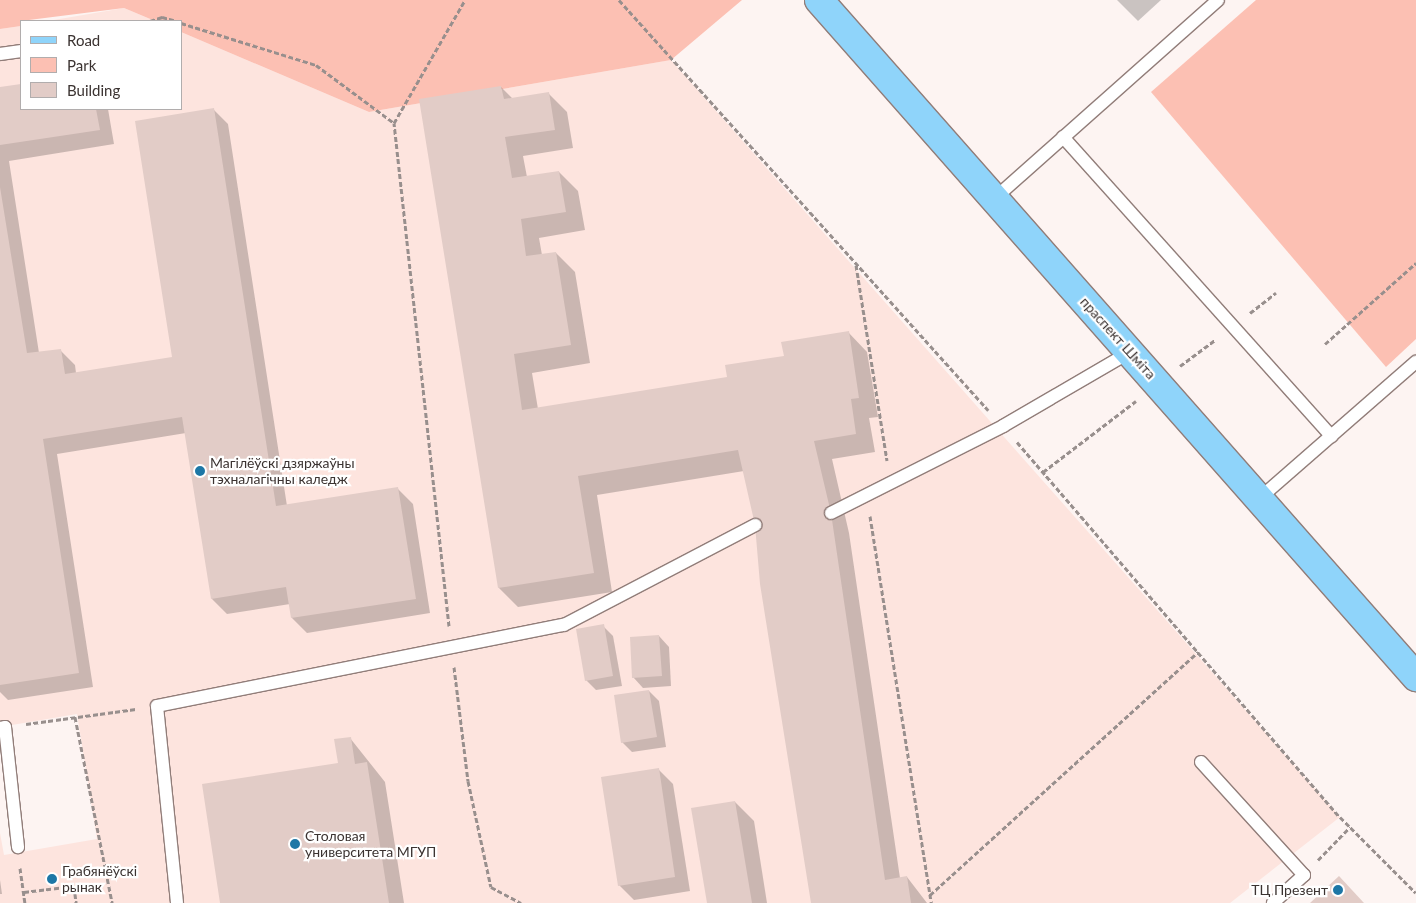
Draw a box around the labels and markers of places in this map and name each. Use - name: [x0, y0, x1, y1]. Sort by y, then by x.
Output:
- place label: Магілёўскі дзяржаўны тэхналагічны каледж: [210, 455, 355, 488]
- marker: Магілёўскі дзяржаўны тэхналагічны каледж: [194, 465, 206, 477]
- place label: Столовая университета МГУП: [305, 828, 436, 860]
- marker: Столовая университета МГУП: [289, 838, 301, 850]
- place label: Грабянёўскі рынак: [62, 863, 137, 896]
- marker: Грабянёўскі рынак: [46, 873, 58, 885]
- place label: ТЦ Презент: [1251, 882, 1328, 898]
- marker: ТЦ Презент: [1332, 884, 1344, 896]

